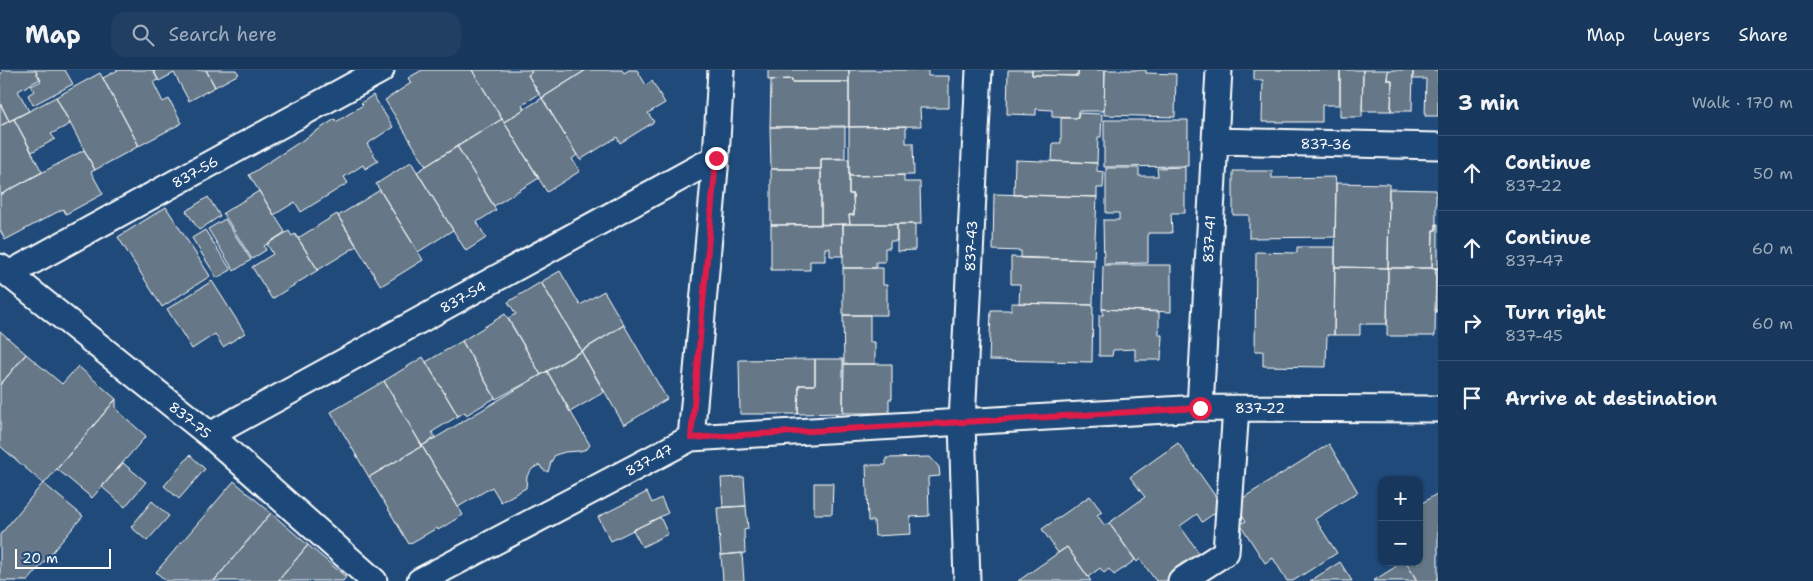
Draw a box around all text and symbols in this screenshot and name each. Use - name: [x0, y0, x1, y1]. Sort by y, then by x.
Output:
- search box: [111, 12, 461, 57]
- text: Map: [25, 19, 81, 51]
- icon: search: [129, 21, 157, 49]
- text: Search here: [169, 22, 277, 47]
- text: Map: [1587, 23, 1625, 47]
- text: Layers: [1653, 23, 1710, 47]
- text: Share: [1738, 23, 1788, 47]
- text: 3 min: [1458, 89, 1519, 117]
- text: Walk · 170 m: [1692, 92, 1793, 113]
- street label: 837-36: [1301, 135, 1351, 153]
- route end: [705, 147, 728, 170]
- text: Continue: [1505, 150, 1591, 175]
- street label: 837-56: [169, 152, 221, 192]
- icon: ahead: [1458, 159, 1486, 187]
- text: 50 m: [1753, 163, 1793, 184]
- text: 837-22: [1505, 175, 1562, 196]
- street label: 837-41: [1199, 215, 1219, 263]
- street label: 837-43: [961, 220, 981, 272]
- text: Continue: [1505, 225, 1591, 250]
- icon: ahead: [1458, 234, 1486, 262]
- text: 60 m: [1752, 238, 1793, 259]
- text: 837-47: [1505, 250, 1564, 271]
- street label: 837-54: [437, 277, 489, 317]
- text: Turn right: [1505, 300, 1606, 325]
- icon: right: [1458, 309, 1486, 337]
- text: 60 m: [1752, 313, 1793, 334]
- text: 837-45: [1505, 325, 1563, 346]
- icon: arrive: [1458, 384, 1486, 412]
- text: Arrive at destination: [1505, 386, 1717, 411]
- route start: [1189, 397, 1212, 420]
- street label: 837-75: [165, 398, 215, 442]
- street label: 837-22: [1235, 399, 1285, 417]
- street label: 837-47: [622, 440, 676, 480]
- map controls: [1378, 476, 1423, 566]
- button: +: [1378, 476, 1423, 521]
- button: −: [1378, 521, 1423, 566]
- scale bar: [15, 546, 111, 569]
- text: 20 m: [22, 549, 58, 567]

